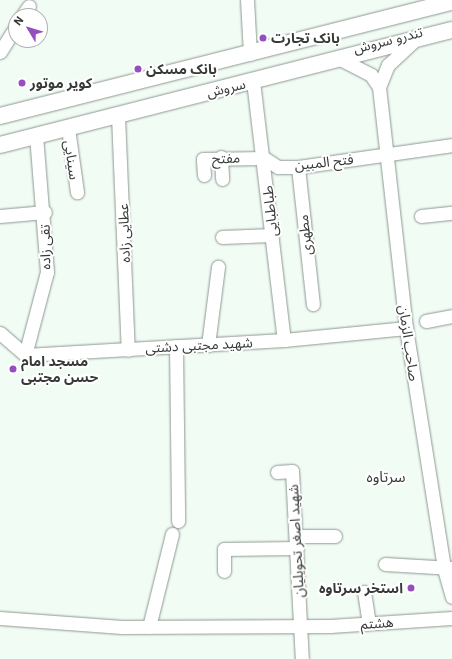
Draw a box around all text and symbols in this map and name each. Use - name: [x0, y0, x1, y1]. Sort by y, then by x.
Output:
- north arrow: [8, 8, 48, 48]
- text: N: [11, 14, 26, 28]
- street label: تندرو سروش: [352, 23, 424, 57]
- place label: بانک تجارت: [271, 30, 340, 46]
- marker: بانک تجارت: [258, 33, 268, 43]
- place label: بانک مسکن: [146, 61, 217, 77]
- marker: بانک مسکن: [133, 64, 143, 74]
- place label: کویر موتور: [30, 75, 92, 91]
- street label: سروش: [205, 75, 247, 101]
- marker: کویر موتور: [17, 78, 27, 88]
- street label: سینایی: [61, 139, 83, 181]
- street label: مفتح: [211, 149, 241, 167]
- street label: فتح المبین: [294, 151, 354, 173]
- street label: طباطبایی: [259, 185, 281, 237]
- street label: عطایی زاده: [115, 203, 133, 263]
- street label: مطهری: [295, 214, 315, 256]
- street label: تقی زاده: [36, 224, 54, 270]
- street label: صاحب الزمان: [395, 304, 423, 382]
- street label: شهید مجتبی دشتی: [145, 334, 253, 356]
- place label: مسجد امام حسن مجتبی: [21, 353, 98, 386]
- marker: مسجد امام حسن مجتبی: [8, 364, 18, 374]
- district label: سرتاوه: [367, 469, 405, 487]
- street label: شهید اصغر تحویلیان: [285, 484, 307, 598]
- place label: استخر سرتاوه: [319, 580, 403, 596]
- marker: استخر سرتاوه: [406, 583, 416, 593]
- street label: هشتم: [360, 613, 394, 633]

